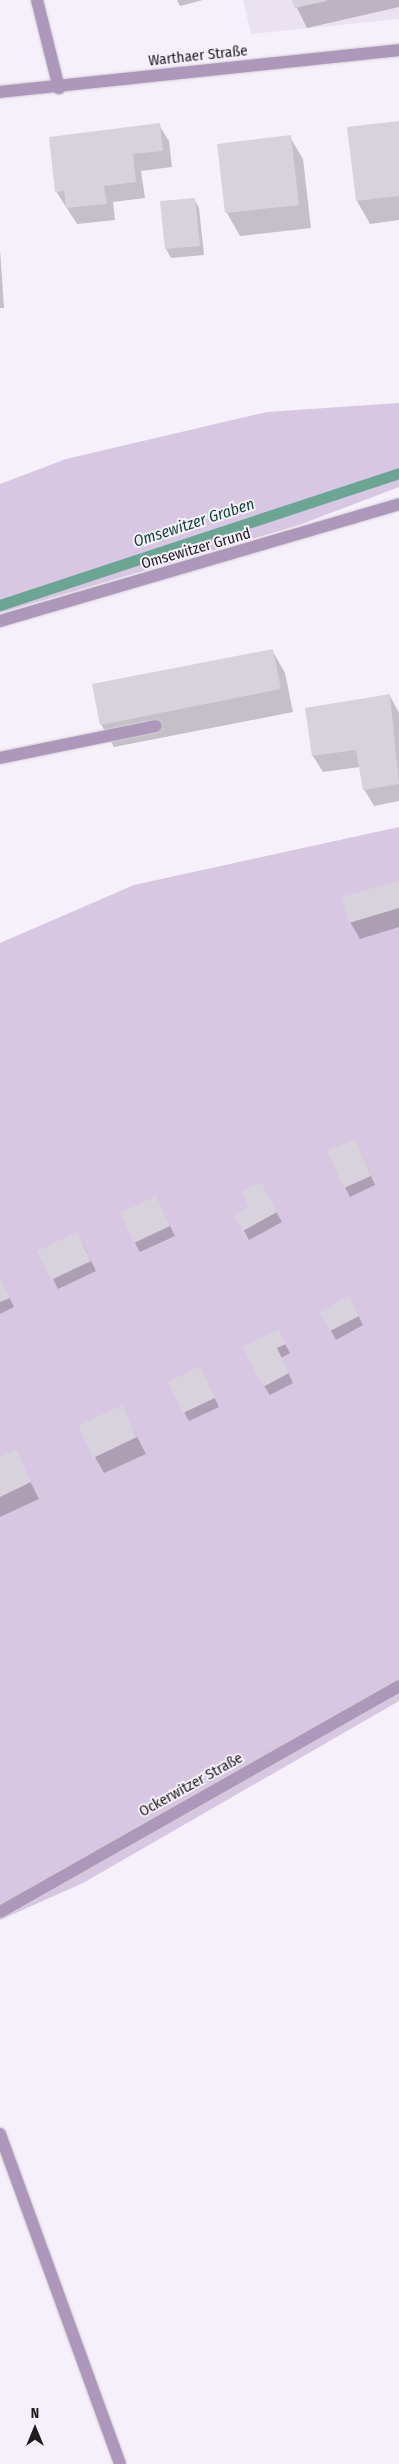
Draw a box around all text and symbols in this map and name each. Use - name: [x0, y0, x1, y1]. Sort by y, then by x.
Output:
- street label: Warthaer Straße: [148, 42, 248, 70]
- water label: Omsewitzer Graben: [131, 494, 257, 552]
- street label: Omsewitzer Grund: [139, 525, 253, 573]
- street label: Ockerwitzer Straße: [136, 1749, 246, 1821]
- north arrow: [10, 2404, 60, 2454]
- text: N: [31, 2405, 39, 2422]

